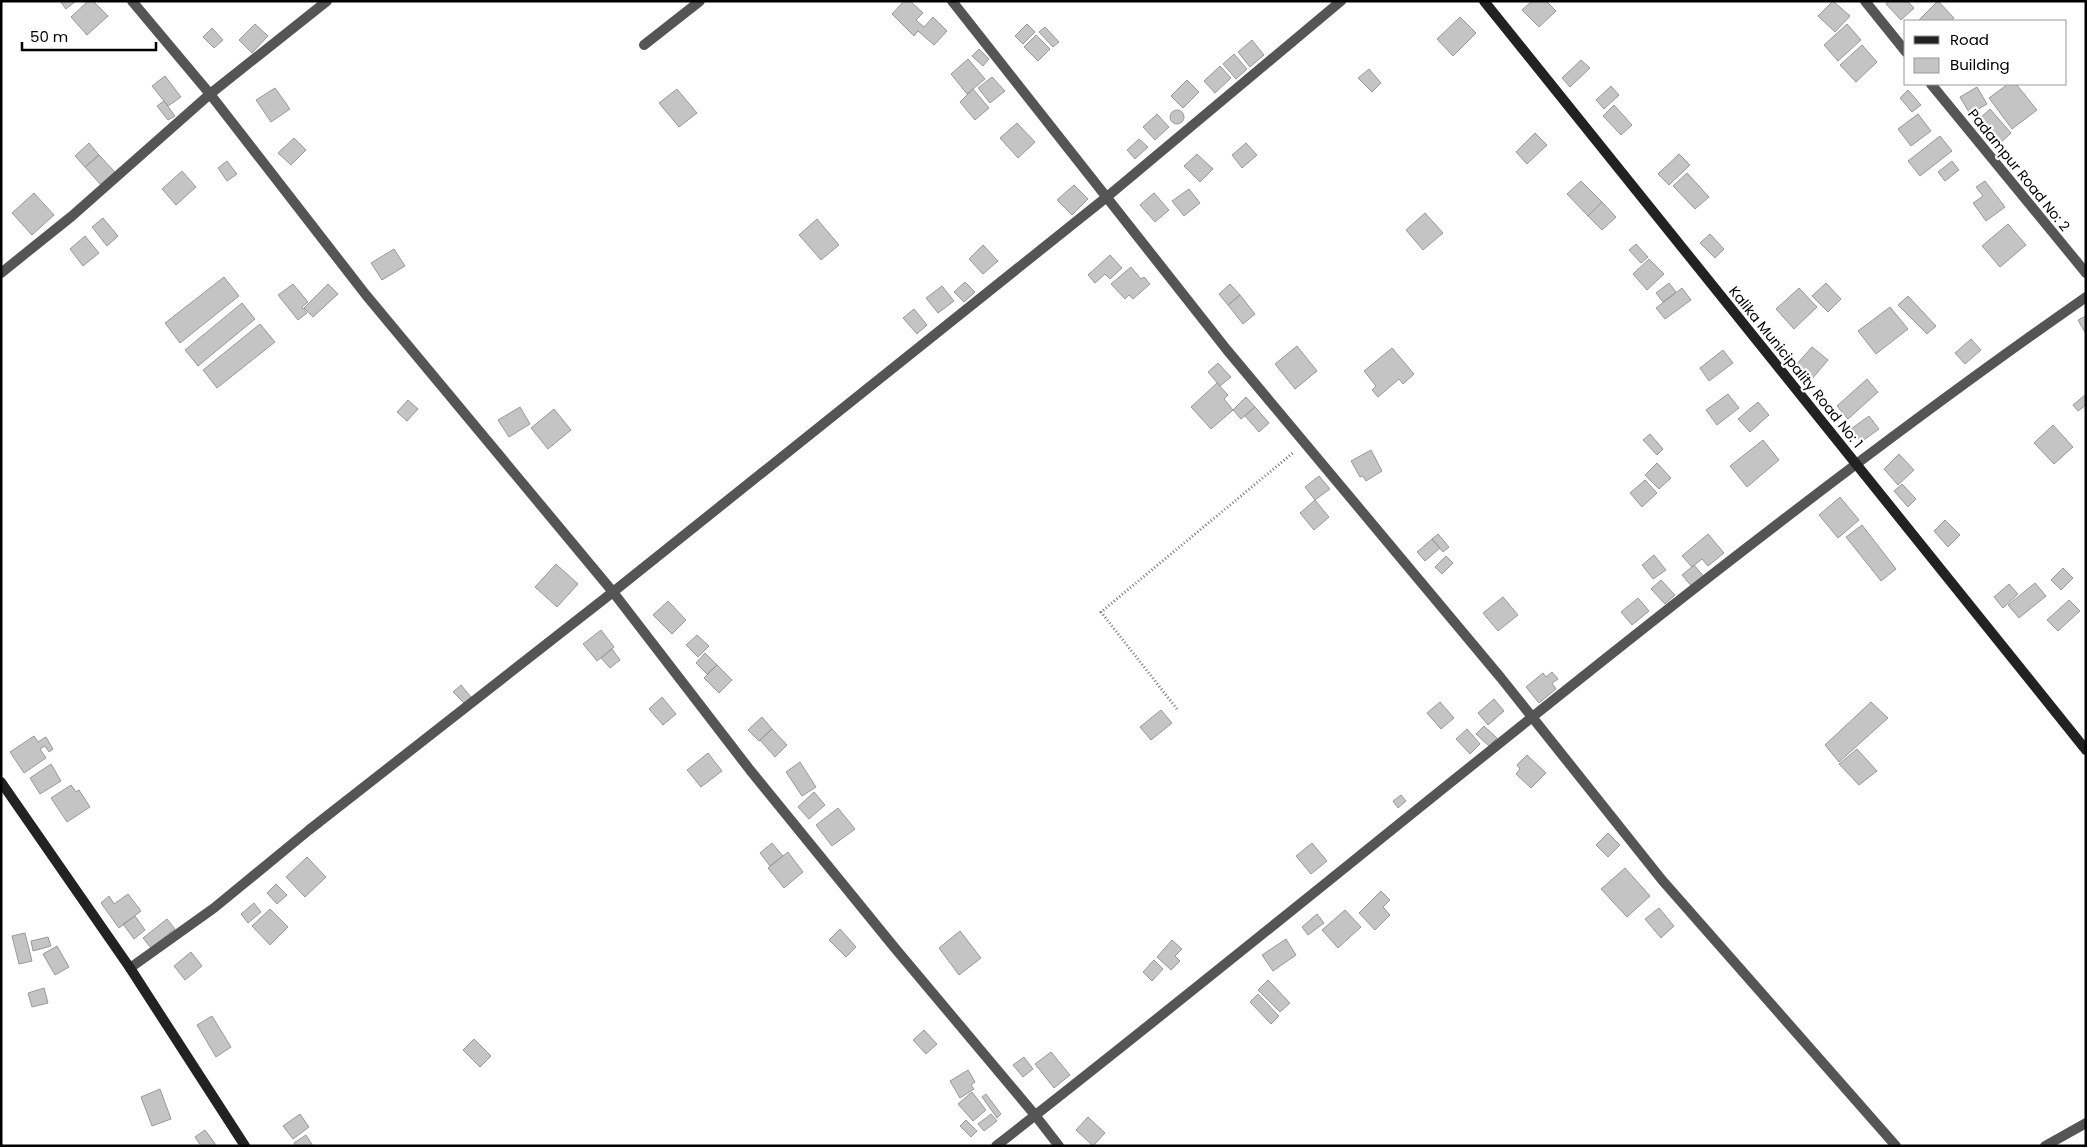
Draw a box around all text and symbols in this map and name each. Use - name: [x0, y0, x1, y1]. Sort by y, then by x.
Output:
- scale bar: [22, 20, 156, 52]
- legend: [1904, 20, 2067, 85]
- text: 50 m: [30, 26, 68, 47]
- text: Road: [1950, 29, 1989, 50]
- text: Building: [1950, 54, 2010, 75]
- street label: Padampur Road No: 2: [1963, 105, 2075, 235]
- street label: Kalika Municipality Road No: 1: [1724, 282, 1868, 452]

